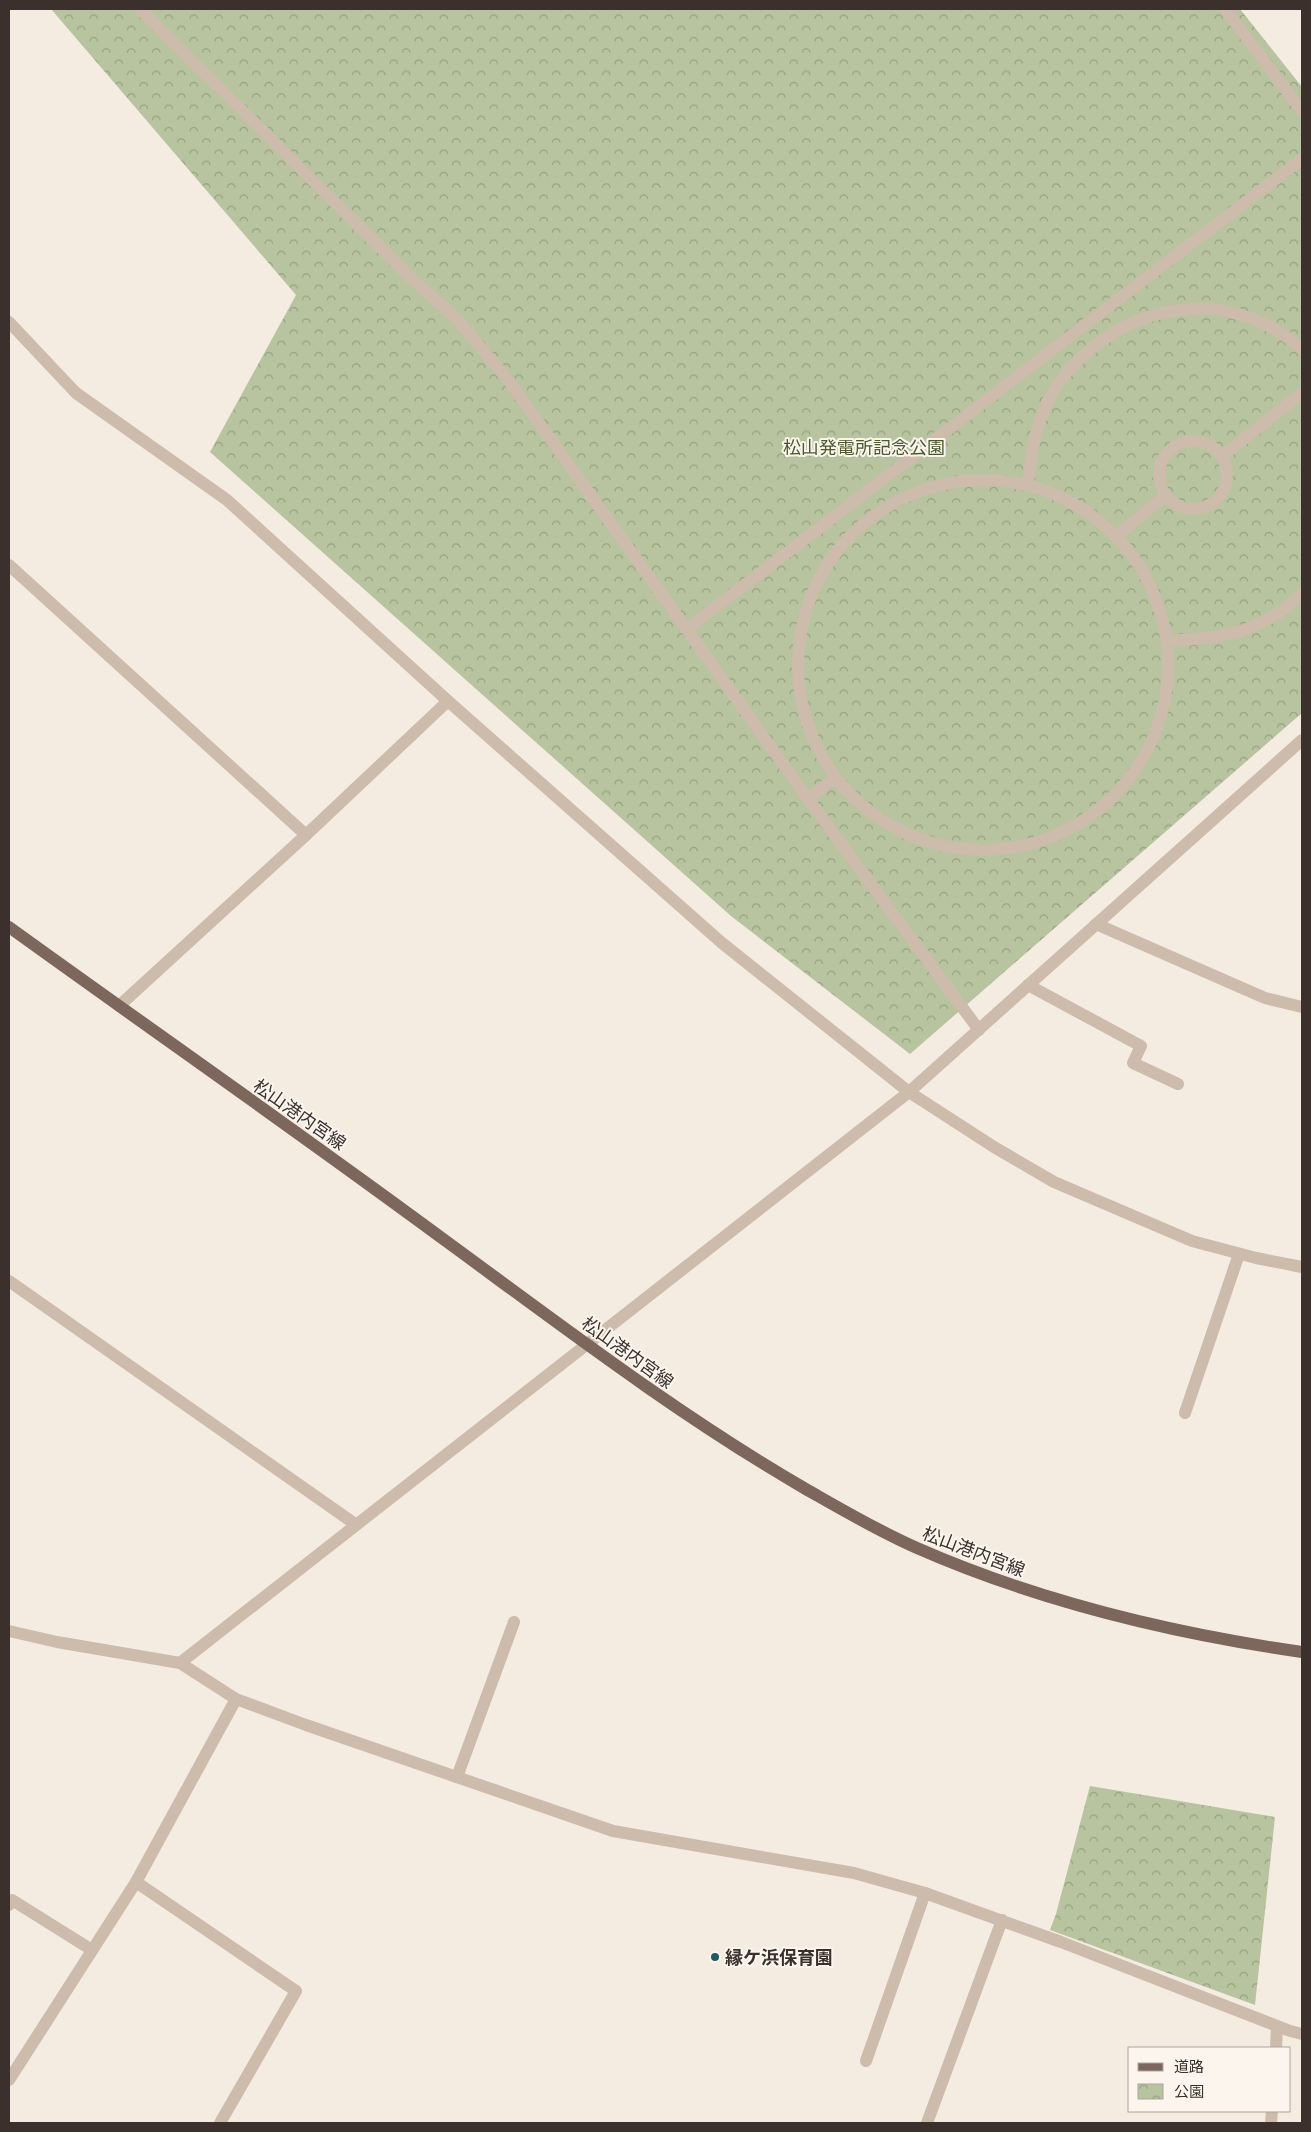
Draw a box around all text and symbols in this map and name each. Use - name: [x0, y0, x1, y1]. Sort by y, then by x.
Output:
- park label: 松山発電所記念公園: [783, 436, 945, 458]
- street label: 松山港内宮線: [249, 1074, 351, 1154]
- street label: 松山港内宮線: [578, 1311, 678, 1393]
- street label: 松山港内宮線: [920, 1521, 1028, 1581]
- place label: 縁ケ浜保育園: [725, 1946, 833, 1968]
- marker: 縁ケ浜保育園: [709, 1951, 721, 1963]
- legend: [1128, 2047, 1291, 2112]
- text: 道路: [1174, 2057, 1204, 2075]
- text: 公園: [1174, 2082, 1204, 2100]

